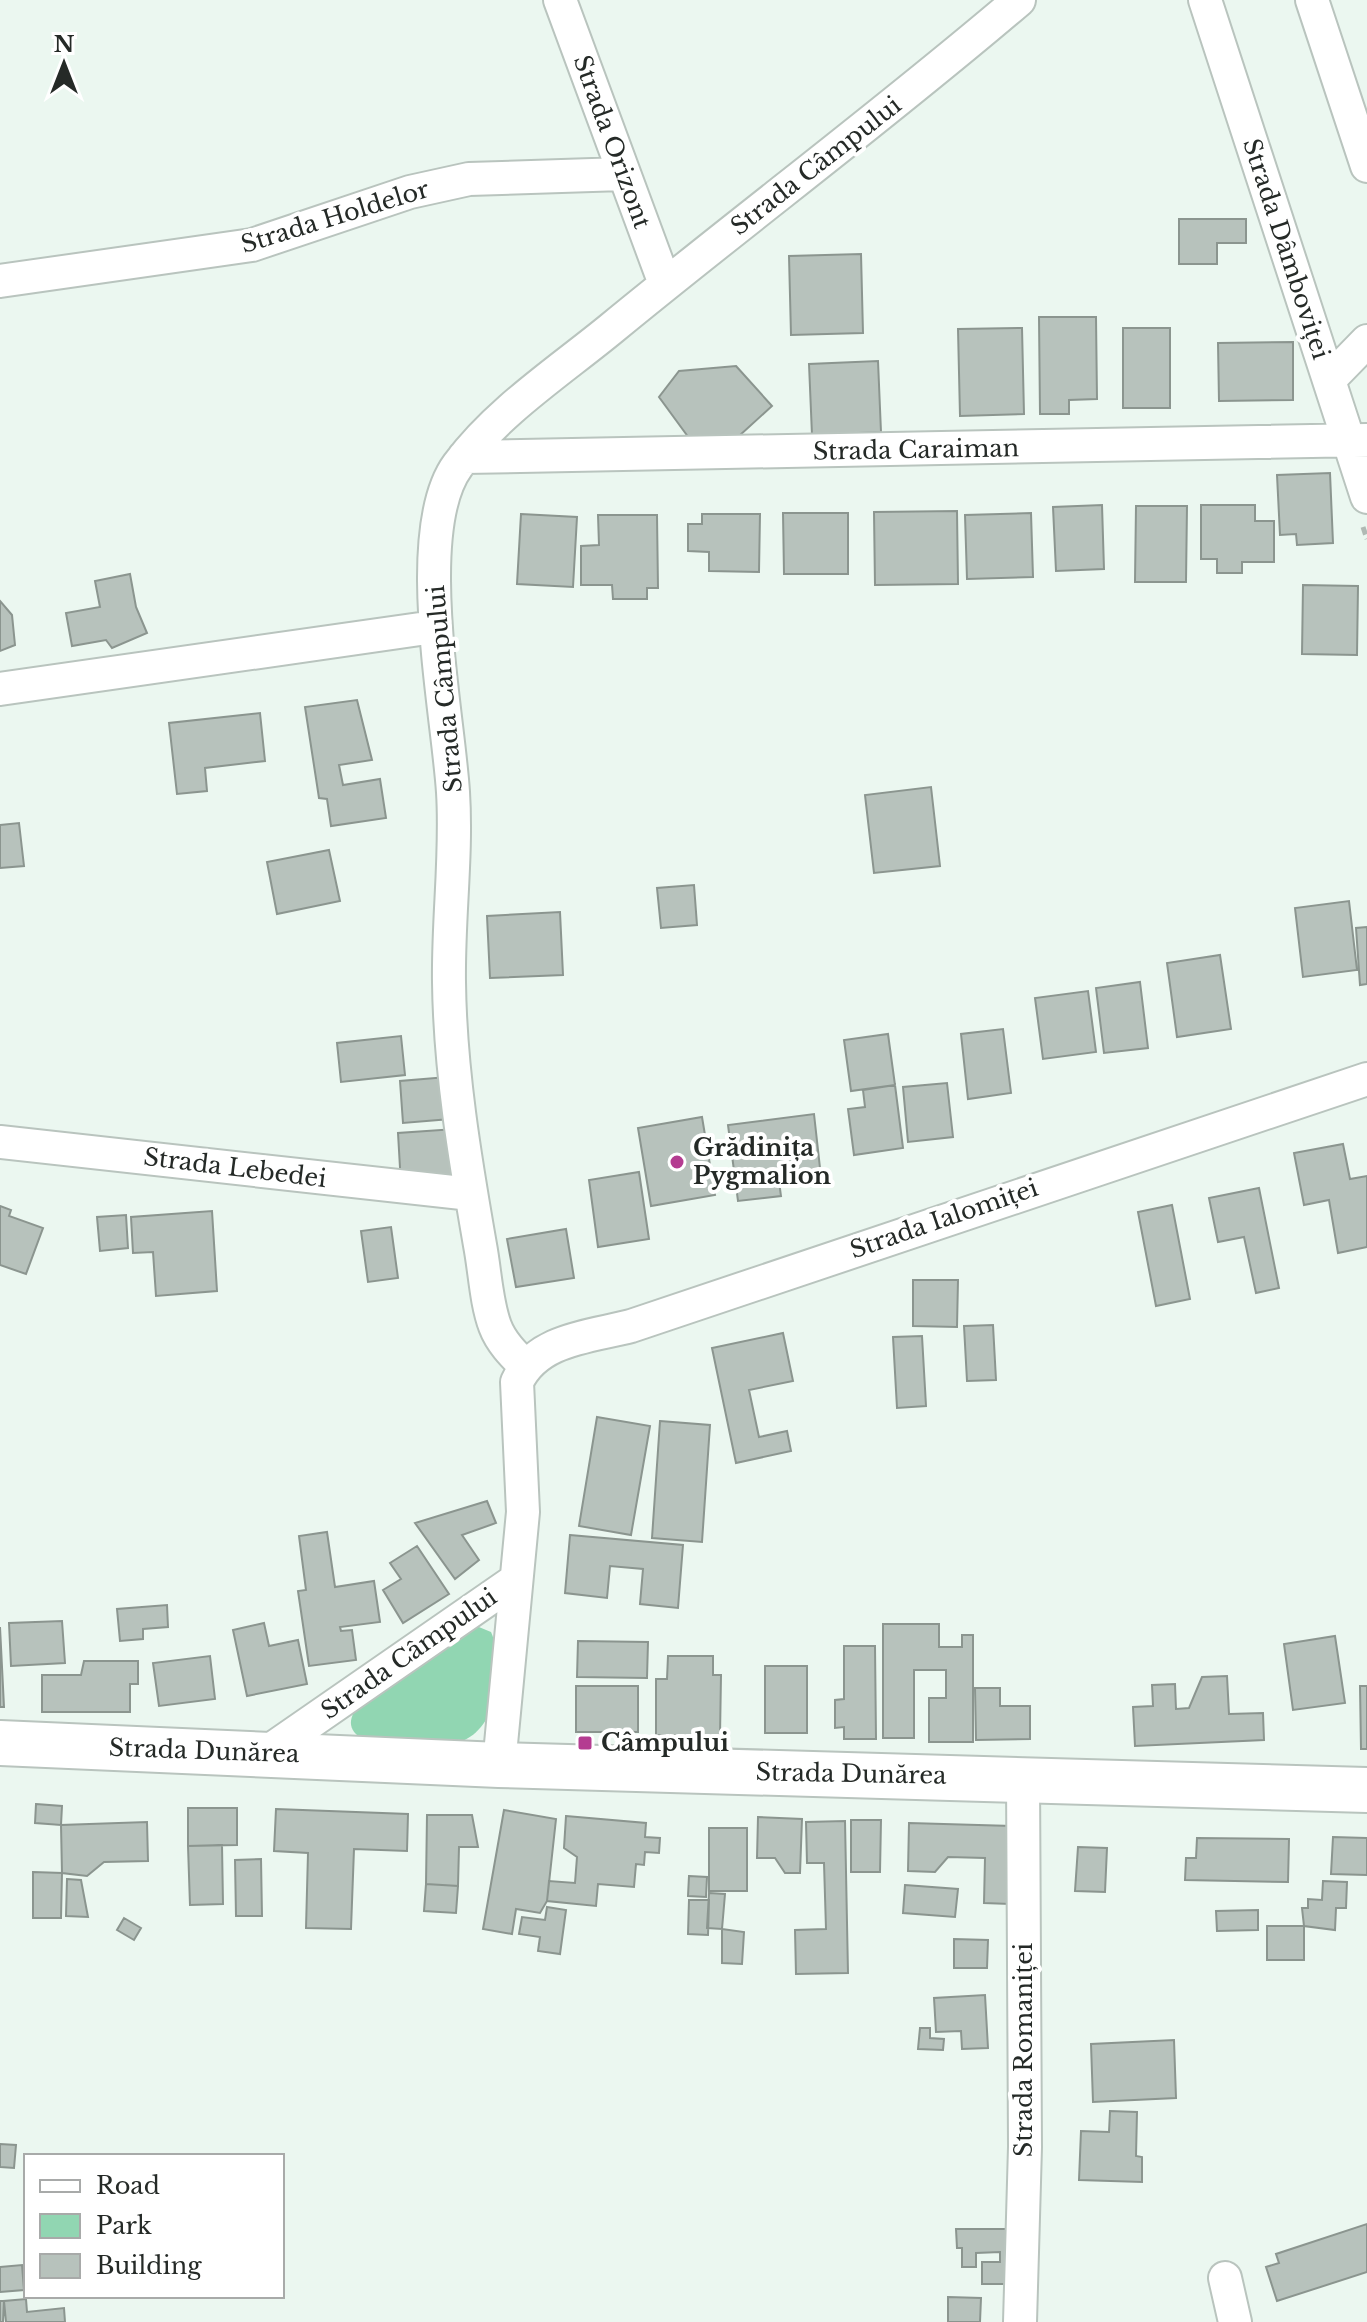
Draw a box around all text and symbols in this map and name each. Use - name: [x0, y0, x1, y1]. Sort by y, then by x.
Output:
- north arrow: [24, 24, 104, 104]
- text: N: [54, 31, 75, 58]
- street label: Strada Orizont: [568, 51, 657, 232]
- street label: Strada Câmpului: [725, 90, 907, 241]
- street label: Strada Dâmboviței: [1237, 135, 1336, 363]
- street label: Strada Holdelor: [237, 174, 433, 259]
- street label: Strada Caraiman: [813, 433, 1019, 466]
- street label: Strada Câmpului: [421, 584, 468, 794]
- place label: Grădinița Pygmalion: [693, 1133, 832, 1190]
- street label: Strada Lebedei: [142, 1142, 328, 1193]
- marker: Grădinița Pygmalion: [668, 1153, 686, 1171]
- street label: Strada Ialomiței: [846, 1173, 1042, 1264]
- street label: Strada Câmpului: [315, 1582, 502, 1725]
- place label: Câmpului: [601, 1728, 729, 1757]
- street label: Strada Dunărea: [108, 1733, 300, 1768]
- marker: Câmpului: [576, 1734, 594, 1752]
- street label: Strada Dunărea: [755, 1757, 947, 1790]
- street label: Strada Romaniței: [1009, 1943, 1038, 2157]
- legend: [24, 2154, 284, 2298]
- text: Road: [96, 2171, 160, 2200]
- text: Park: [96, 2211, 152, 2240]
- text: Building: [96, 2251, 202, 2280]

